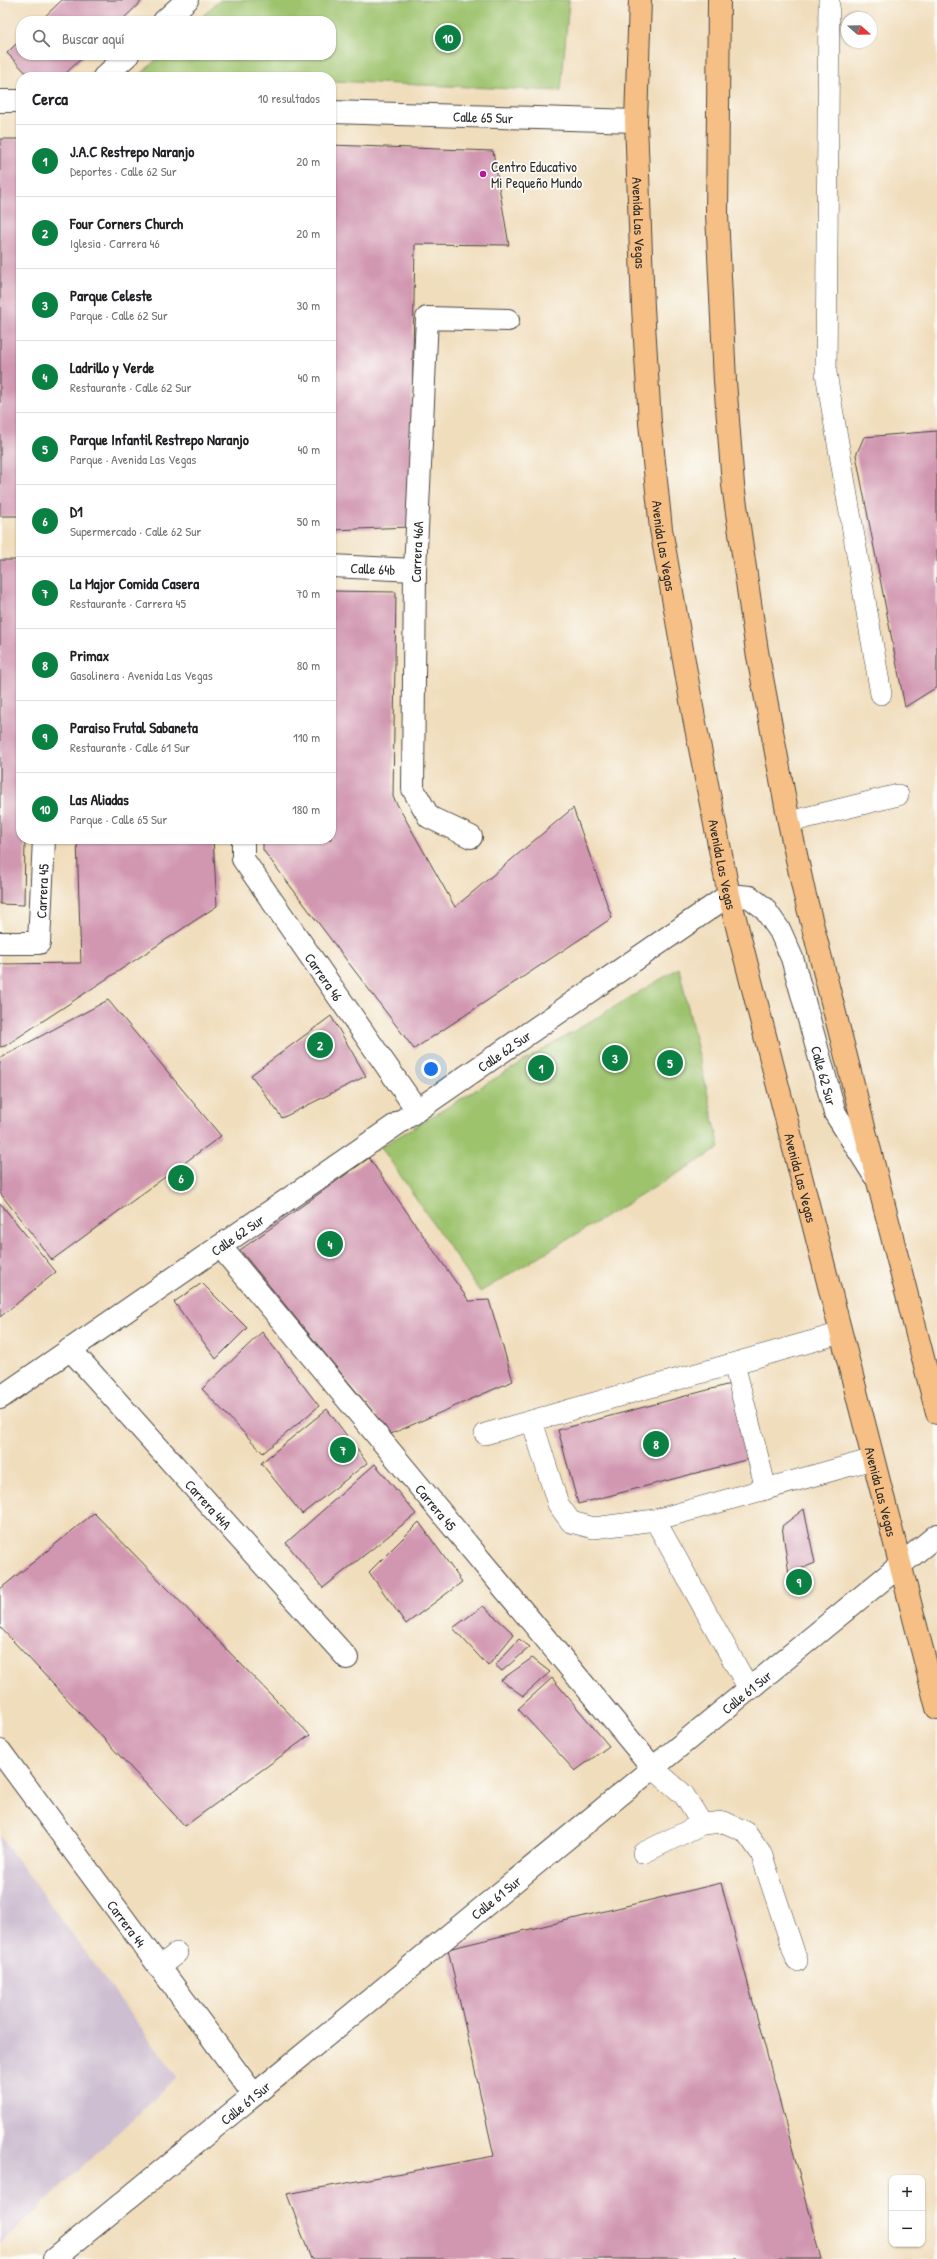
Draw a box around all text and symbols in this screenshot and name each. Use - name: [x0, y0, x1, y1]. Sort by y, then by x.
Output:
- north arrow: [841, 12, 877, 48]
- search box: [16, 16, 336, 60]
- pin: 10: [435, 23, 461, 53]
- icon: search: [30, 27, 52, 49]
- text: Buscar aquí: [62, 28, 125, 49]
- text: Cerca: [32, 87, 68, 110]
- text: 10 resultados: [258, 89, 320, 107]
- street label: Calle 65 Sur: [453, 106, 514, 127]
- text: J.A.C Restrepo Naranjo: [70, 141, 194, 162]
- text: 1: [43, 152, 47, 170]
- text: 20 m: [296, 152, 320, 170]
- place label: Centro Educativo Mi Pequeño Mundo: [491, 157, 583, 193]
- text: Deportes · Calle 62 Sur: [70, 162, 177, 180]
- marker: Centro Educativo Mi Pequeño Mundo: [478, 169, 488, 179]
- street label: Avenida Las Vegas: [629, 177, 651, 269]
- text: Four Corners Church: [70, 213, 183, 234]
- text: 2: [42, 224, 48, 242]
- text: 20 m: [296, 224, 320, 242]
- text: Iglesia · Carrera 46: [70, 234, 160, 252]
- text: Parque Celeste: [70, 285, 152, 306]
- text: 3: [42, 296, 48, 314]
- text: 30 m: [297, 296, 320, 314]
- text: Parque · Calle 62 Sur: [70, 306, 168, 324]
- text: Ladrillo y Verde: [70, 357, 154, 378]
- text: 4: [43, 368, 47, 386]
- text: 40 m: [297, 368, 320, 386]
- text: Restaurante · Calle 62 Sur: [70, 378, 191, 396]
- text: Parque Infantil Restrepo Naranjo: [70, 429, 249, 450]
- text: 5: [42, 440, 48, 458]
- text: 40 m: [297, 440, 320, 458]
- text: Parque · Avenida Las Vegas: [70, 450, 196, 468]
- street label: Avenida Las Vegas: [649, 499, 681, 593]
- text: D1: [70, 501, 83, 522]
- text: 6: [42, 512, 48, 530]
- text: 50 m: [297, 512, 320, 530]
- street label: Carrera 46A: [405, 521, 427, 583]
- text: Supermercado · Calle 62 Sur: [70, 522, 201, 540]
- street label: Calle 64b: [350, 557, 396, 579]
- text: La Major Comida Casera: [70, 573, 199, 594]
- text: 7: [42, 584, 48, 602]
- text: 70 m: [296, 584, 320, 602]
- text: Restaurante · Carrera 45: [70, 594, 186, 612]
- text: Primax: [70, 645, 109, 666]
- text: 8: [42, 656, 48, 674]
- text: 80 m: [297, 656, 320, 674]
- text: Gasolinera · Avenida Las Vegas: [70, 666, 213, 684]
- text: Paraiso Frutal Sabaneta: [70, 717, 198, 738]
- text: 9: [43, 728, 47, 746]
- text: 110 m: [293, 728, 320, 746]
- text: Restaurante · Calle 61 Sur: [70, 738, 190, 756]
- text: Las Aliadas: [70, 789, 129, 810]
- text: 10: [40, 800, 50, 818]
- text: 180 m: [292, 800, 320, 818]
- text: Parque · Calle 65 Sur: [70, 810, 167, 828]
- street label: Avenida Las Vegas: [705, 818, 742, 911]
- street label: Carrera 45: [31, 863, 52, 919]
- street label: Carrera 46: [301, 949, 348, 1005]
- street label: Calle 62 Sur: [473, 1025, 535, 1076]
- pin: 2: [307, 1030, 333, 1060]
- pin: 3: [602, 1043, 628, 1073]
- street label: Calle 62 Sur: [807, 1044, 842, 1108]
- pin: 5: [657, 1048, 683, 1078]
- pin: 1: [528, 1053, 554, 1083]
- your location: [421, 1059, 441, 1079]
- street label: Avenida Las Vegas: [781, 1131, 822, 1224]
- pin: 6: [168, 1163, 194, 1193]
- street label: Calle 62 Sur: [207, 1209, 268, 1260]
- pin: 4: [317, 1229, 343, 1259]
- pin: 8: [643, 1429, 669, 1459]
- pin: 7: [330, 1435, 356, 1465]
- street label: Avenida Las Vegas: [861, 1445, 902, 1538]
- street label: Carrera 44A: [181, 1475, 236, 1533]
- street label: Carrera 45: [412, 1480, 461, 1534]
- pin: 9: [786, 1567, 812, 1597]
- street label: Calle 61 Sur: [717, 1665, 776, 1718]
- street label: Calle 61 Sur: [467, 1870, 525, 1923]
- street label: Carrera 44: [103, 1896, 151, 1951]
- street label: Calle 61 Sur: [216, 2076, 274, 2129]
- map controls: [889, 2175, 925, 2247]
- button: +: [889, 2175, 925, 2211]
- button: −: [889, 2211, 925, 2247]

